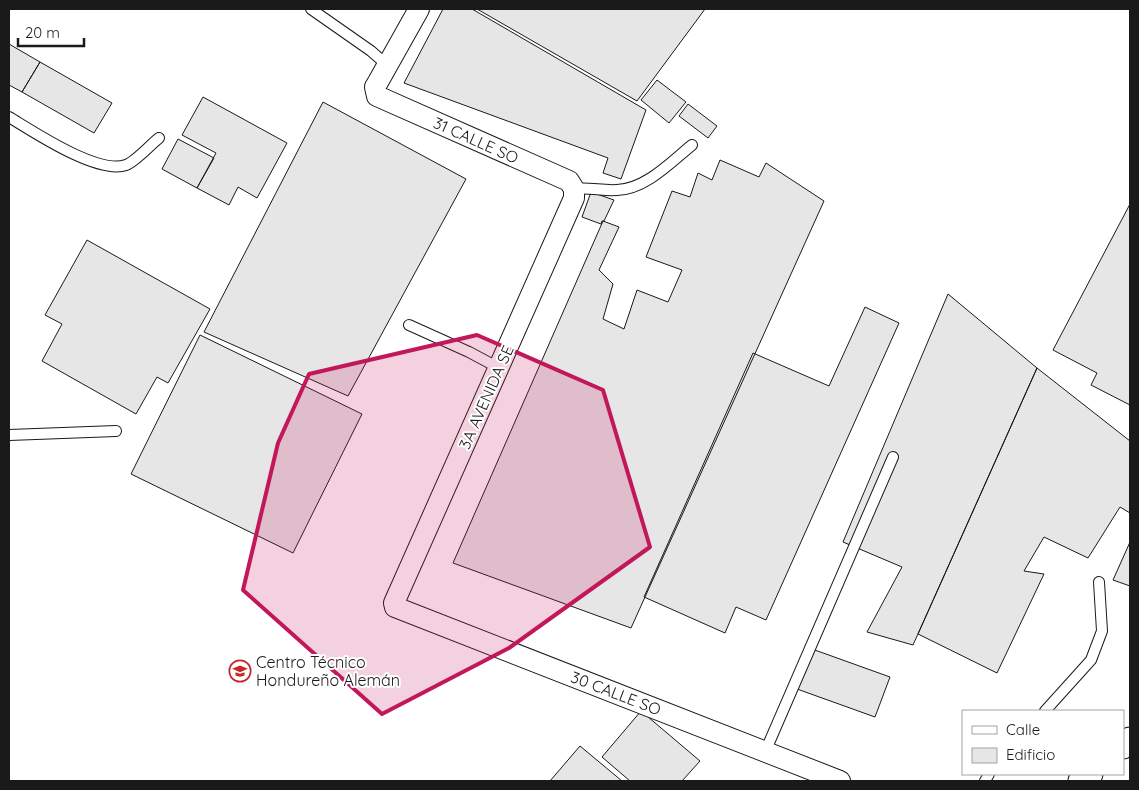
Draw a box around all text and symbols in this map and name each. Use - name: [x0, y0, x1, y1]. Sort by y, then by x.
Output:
- scale bar: [18, 15, 84, 47]
- text: 20 m: [25, 23, 60, 42]
- street label: 31 CALLE SO: [430, 112, 522, 168]
- street label: 3A AVENIDA SE: [454, 342, 518, 452]
- place label: Centro Técnico Hondureño Alemán: [256, 652, 400, 690]
- school or university icon: Centro Técnico Hondureño Alemán: [228, 659, 252, 683]
- street label: 30 CALLE SO: [568, 667, 664, 719]
- legend: [962, 710, 1124, 775]
- text: Calle: [1006, 720, 1040, 739]
- text: Edificio: [1006, 745, 1055, 764]

